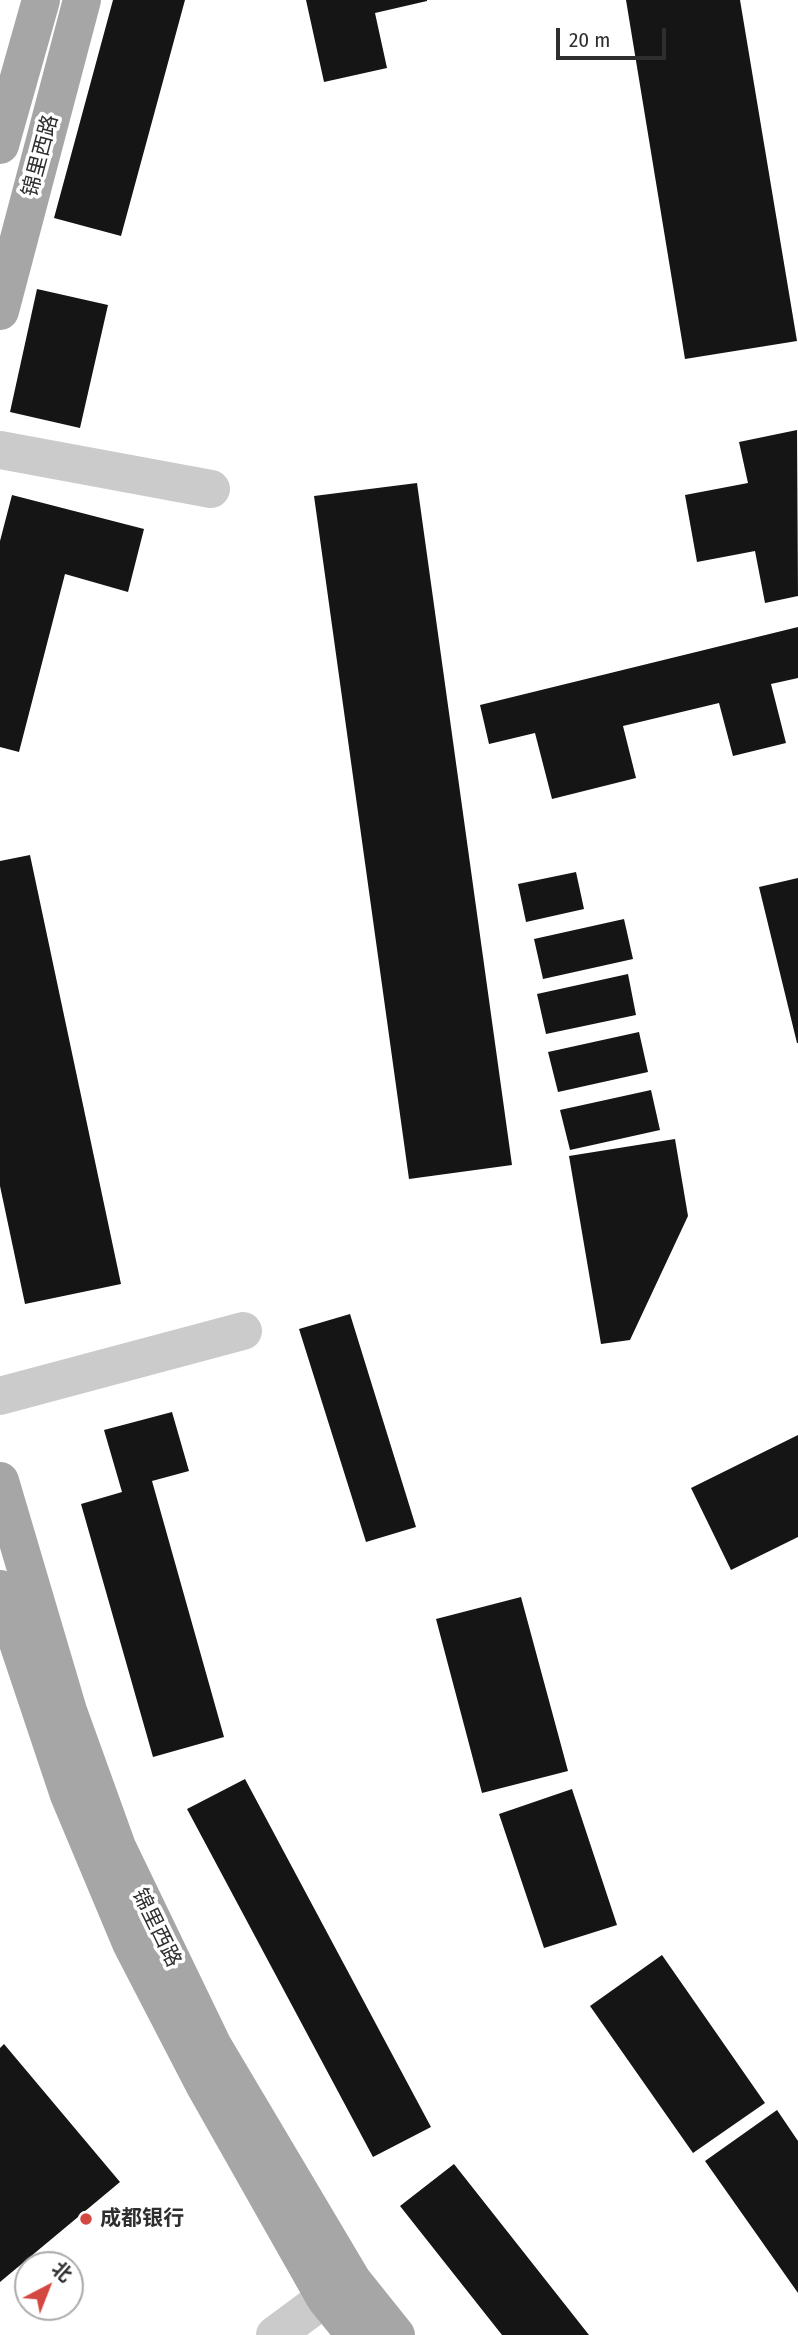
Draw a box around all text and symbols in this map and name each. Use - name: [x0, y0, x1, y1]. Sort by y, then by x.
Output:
- scale bar: [560, 14, 670, 58]
- text: 20 m: [569, 27, 610, 53]
- street label: 锦里西路: [18, 112, 64, 200]
- street label: 锦里西路: [126, 1885, 186, 1971]
- place label: 成都银行: [100, 2206, 184, 2232]
- marker: 成都银行: [78, 2211, 94, 2227]
- north arrow: [14, 2251, 84, 2321]
- text: 北: [47, 2257, 77, 2286]

